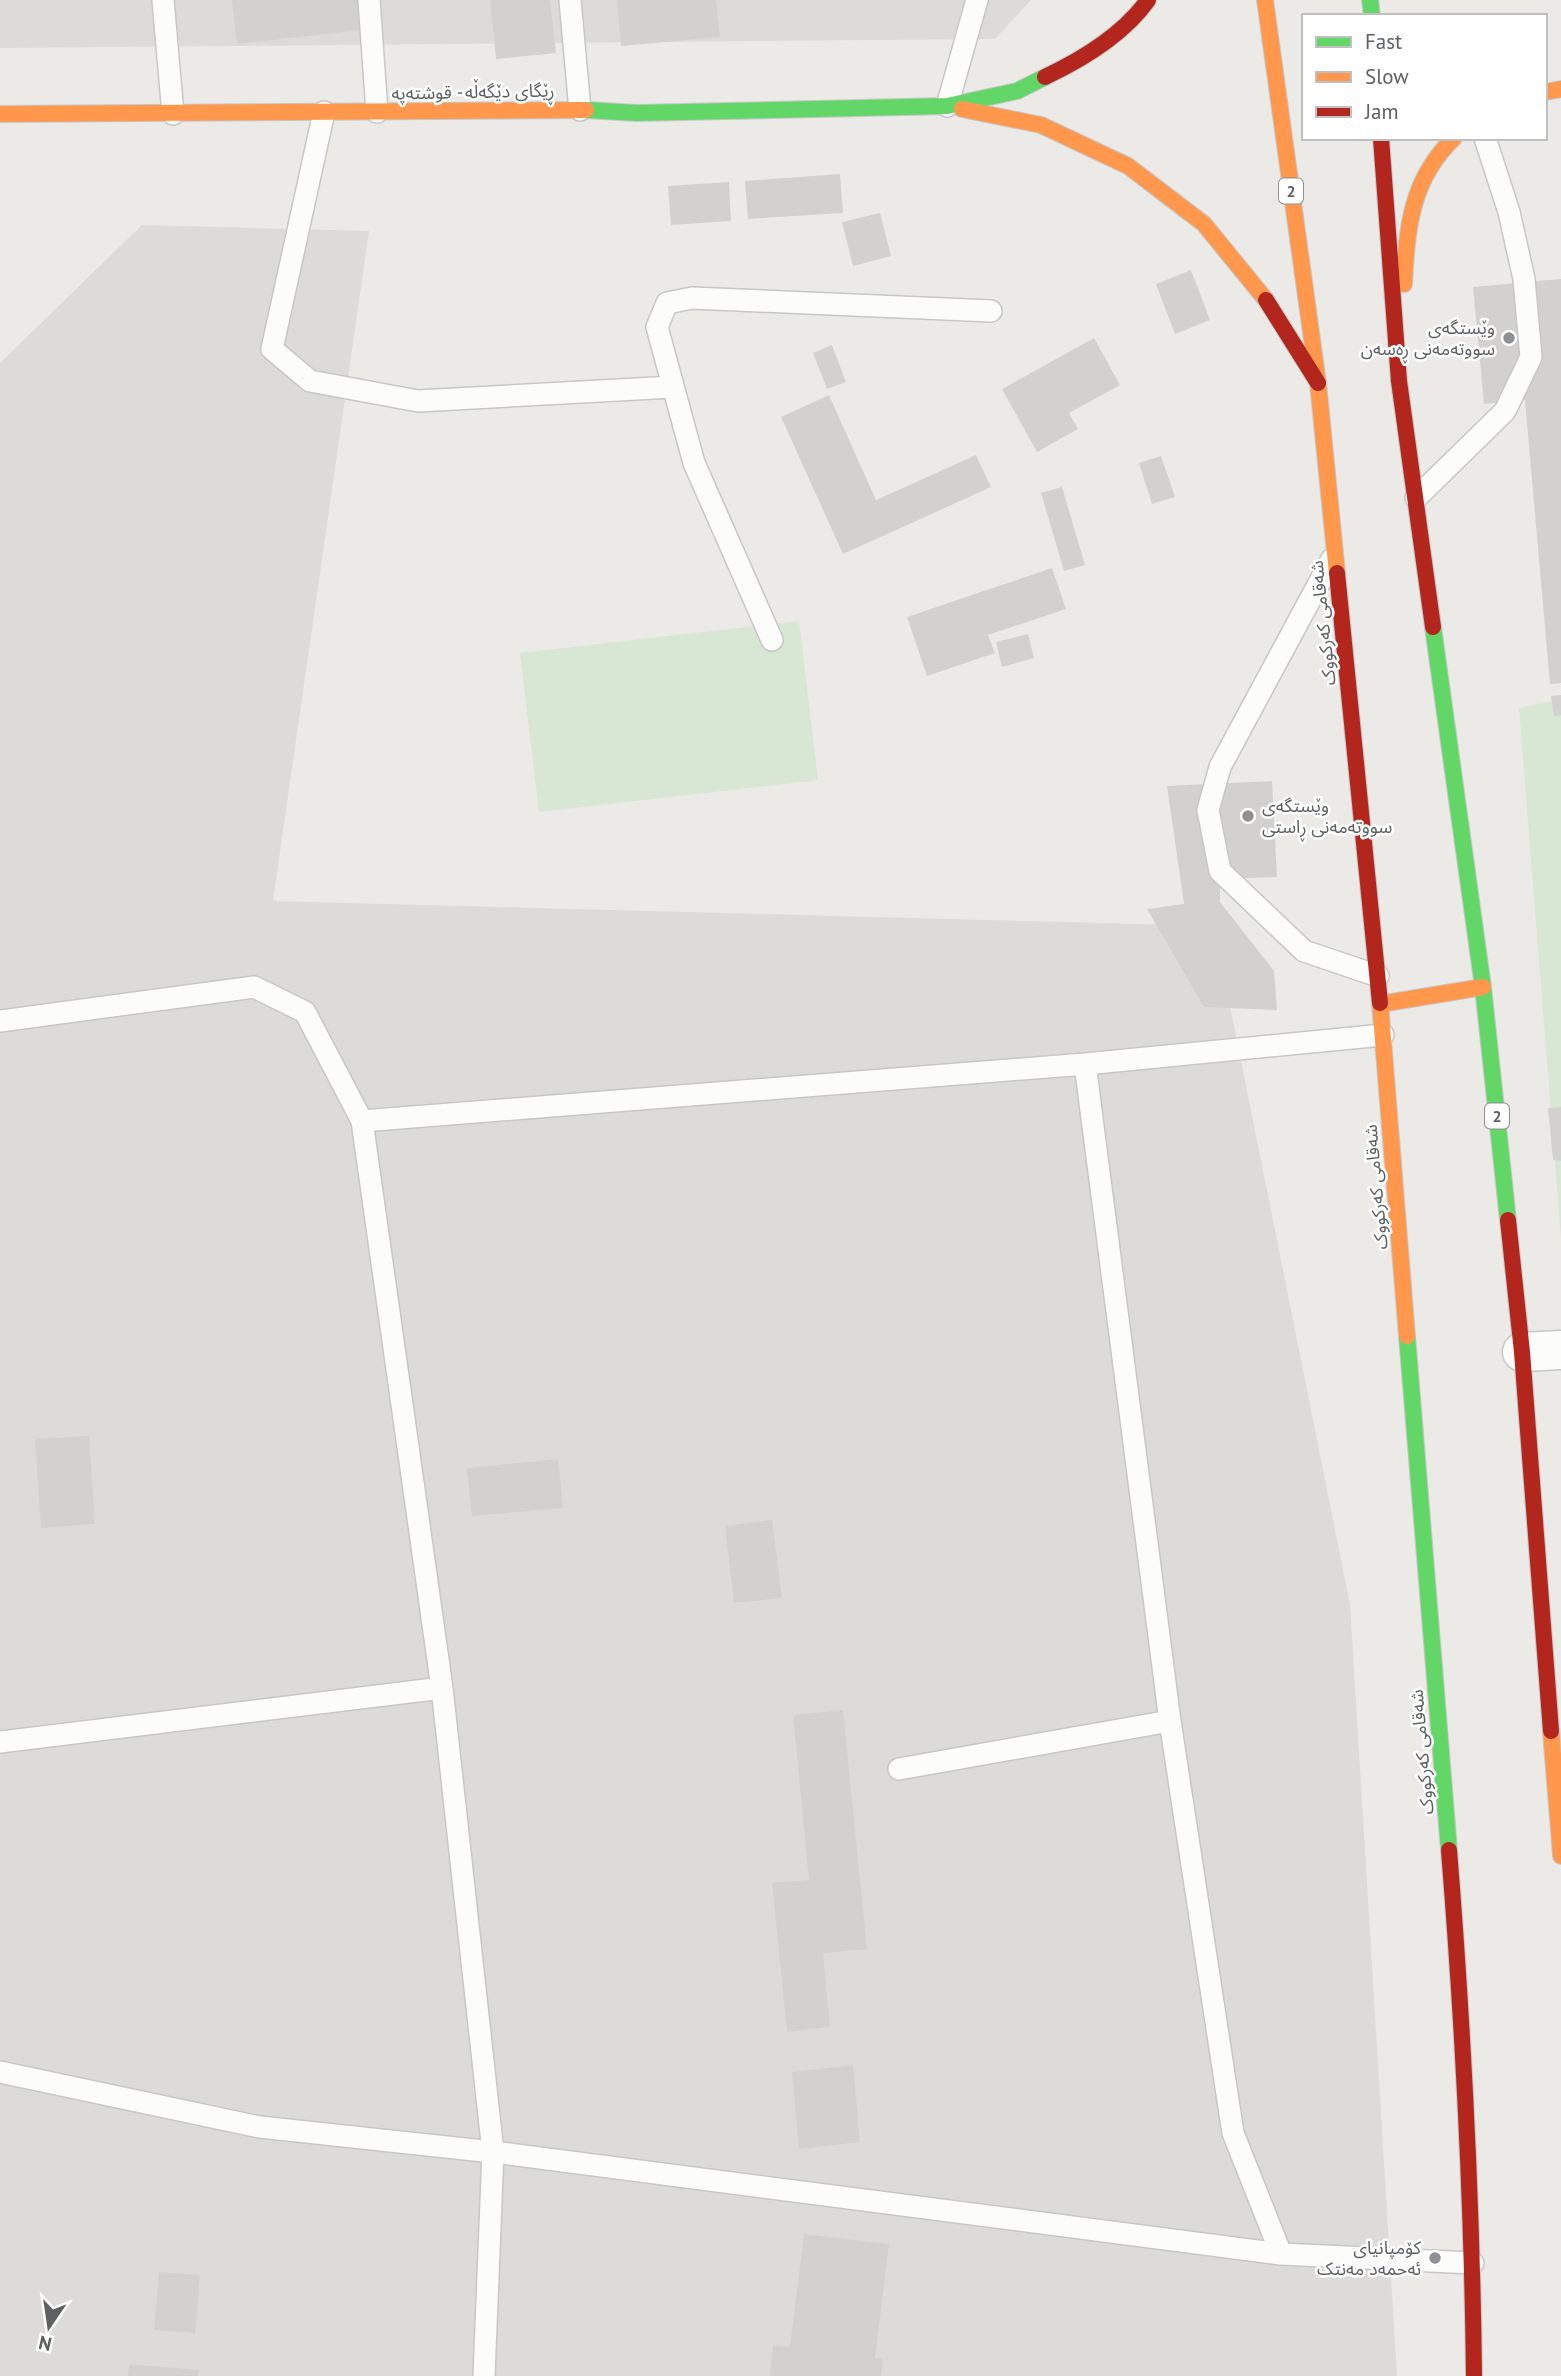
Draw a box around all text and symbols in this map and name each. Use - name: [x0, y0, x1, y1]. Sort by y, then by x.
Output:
- legend: [1302, 14, 1547, 140]
- text: Fast: [1365, 28, 1402, 55]
- text: Slow: [1365, 63, 1409, 90]
- street label: ڕێگای دێگەڵە - قوشتەپە: [391, 77, 555, 108]
- text: Jam: [1364, 98, 1399, 125]
- road number: 2: [1279, 178, 1303, 204]
- place label: وێستگەی سووتەمەنی ڕەسەن: [1361, 316, 1495, 364]
- marker: وێستگەی سووتەمەنی ڕەسەن: [1501, 330, 1517, 346]
- street label: شەقامی کەرکووک: [1305, 559, 1340, 687]
- place label: وێستگەی سووتەمەنی ڕاستی: [1262, 794, 1392, 842]
- marker: وێستگەی سووتەمەنی ڕاستی: [1240, 808, 1256, 824]
- road number: 2: [1485, 1104, 1509, 1128]
- street label: شەقامی کەرکووک: [1359, 1124, 1392, 1251]
- street label: شەقامی کەرکووک: [1405, 1689, 1438, 1816]
- place label: کۆمپانیای ئەحمەد مەنتک: [1317, 2236, 1422, 2280]
- marker: کۆمپانیای ئەحمەد مەنتک: [1427, 2250, 1443, 2266]
- north arrow: [14, 2292, 84, 2362]
- text: N: [36, 2330, 54, 2357]

